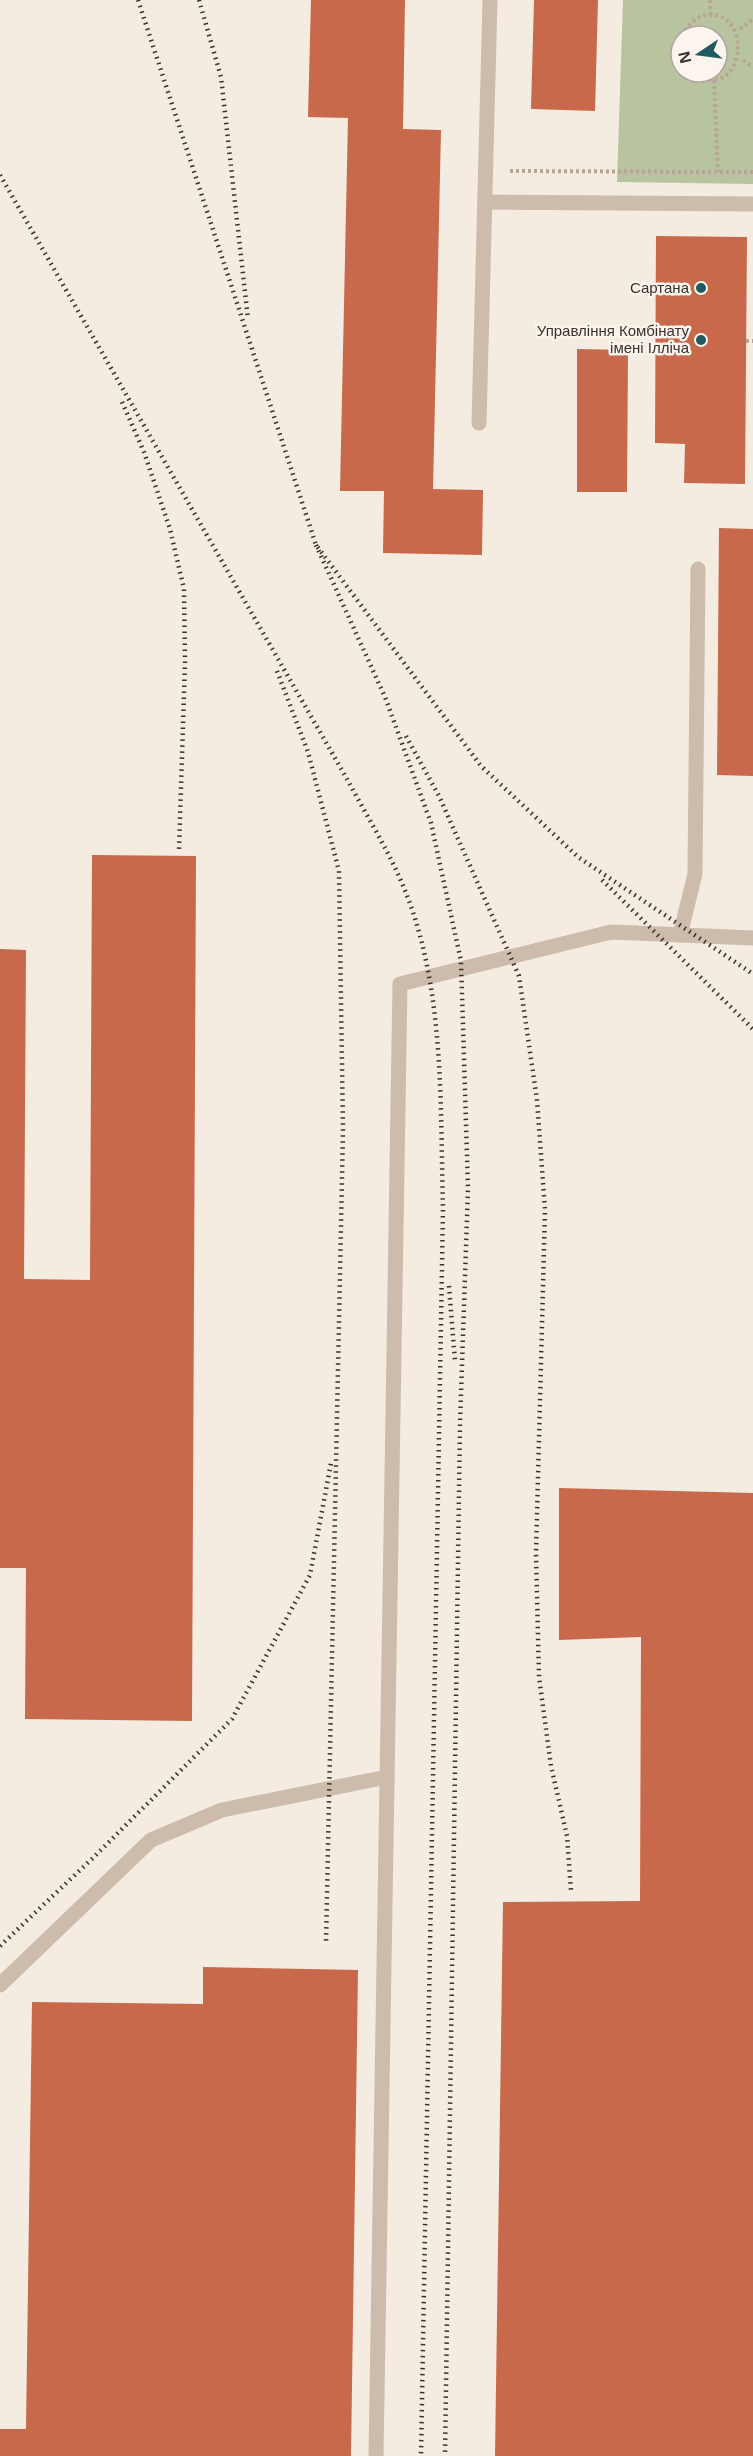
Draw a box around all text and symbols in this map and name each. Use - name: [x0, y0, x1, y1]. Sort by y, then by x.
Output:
- north arrow: [669, 24, 729, 84]
- text: N: [675, 50, 694, 65]
- place label: Сартана: [630, 279, 690, 296]
- marker: Сартана: [694, 281, 708, 295]
- place label: Управління Комбінату імені Ілліча: [537, 322, 690, 356]
- marker: Управління Комбінату імені Ілліча: [694, 333, 708, 347]

